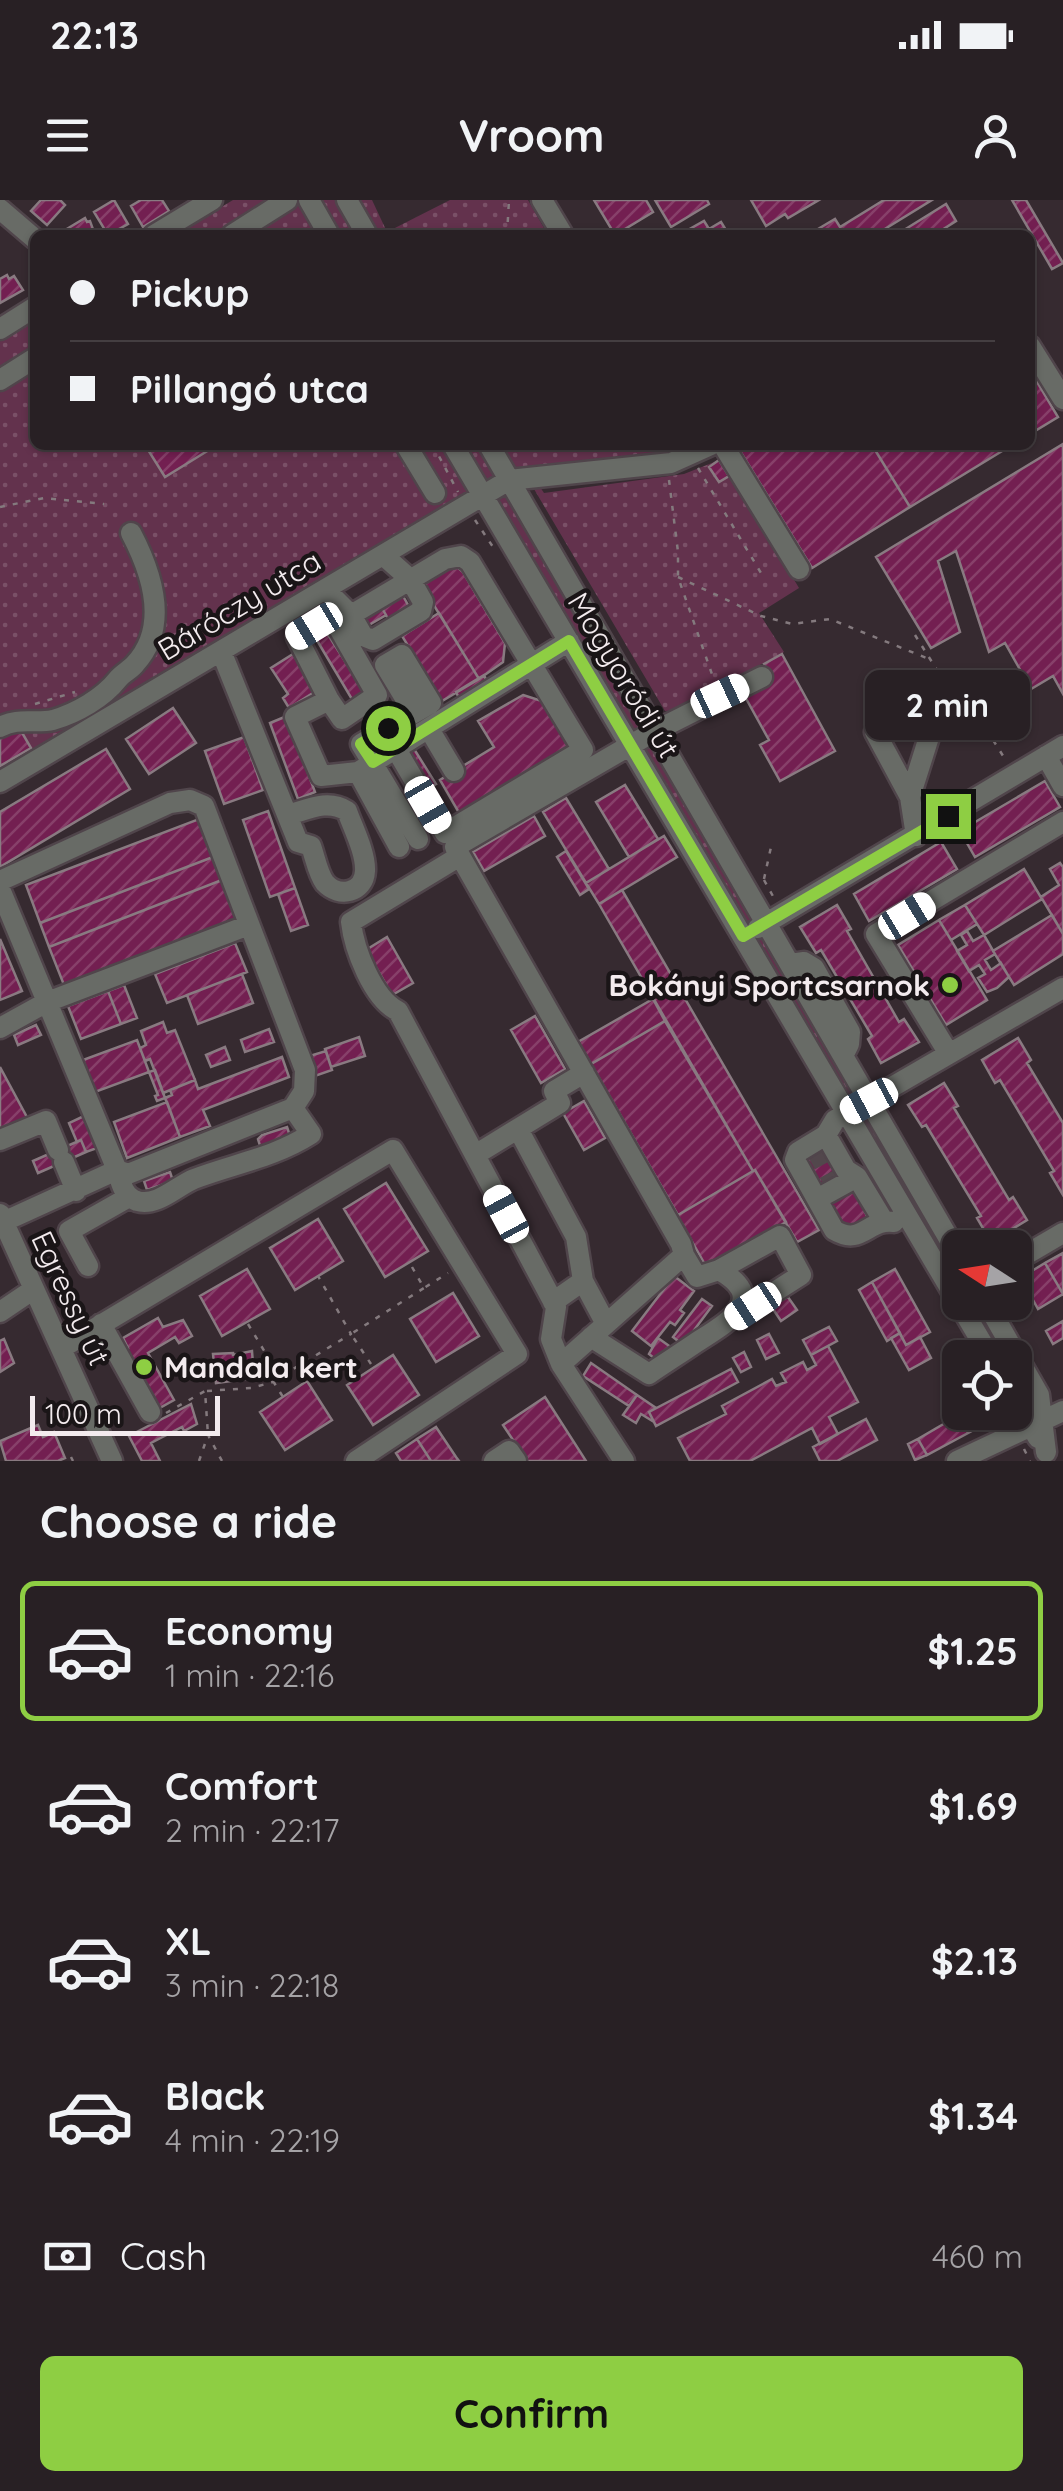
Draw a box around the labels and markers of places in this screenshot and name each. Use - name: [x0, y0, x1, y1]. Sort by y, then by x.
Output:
- place label: Bokányi Sportcsarnok: [609, 966, 930, 1004]
- marker: Bokányi Sportcsarnok: [939, 974, 961, 996]
- place label: Mandala kert: [164, 1348, 358, 1386]
- marker: Mandala kert: [133, 1356, 155, 1378]

